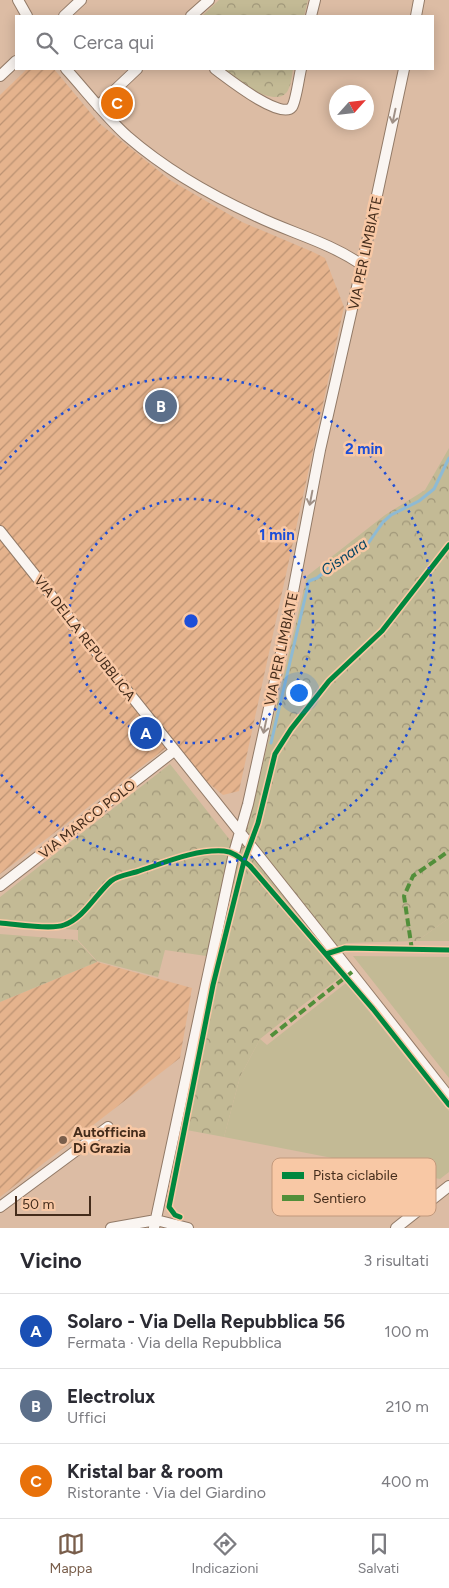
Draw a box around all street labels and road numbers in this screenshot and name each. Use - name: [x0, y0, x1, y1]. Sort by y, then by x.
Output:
- street label: VIA PER LIMBIATE: [345, 195, 386, 311]
- street label: VIA DELLA REPUBBLICA: [30, 572, 139, 705]
- street label: VIA PER LIMBIATE: [261, 591, 302, 707]
- street label: VIA MARCO POLO: [36, 776, 139, 862]

